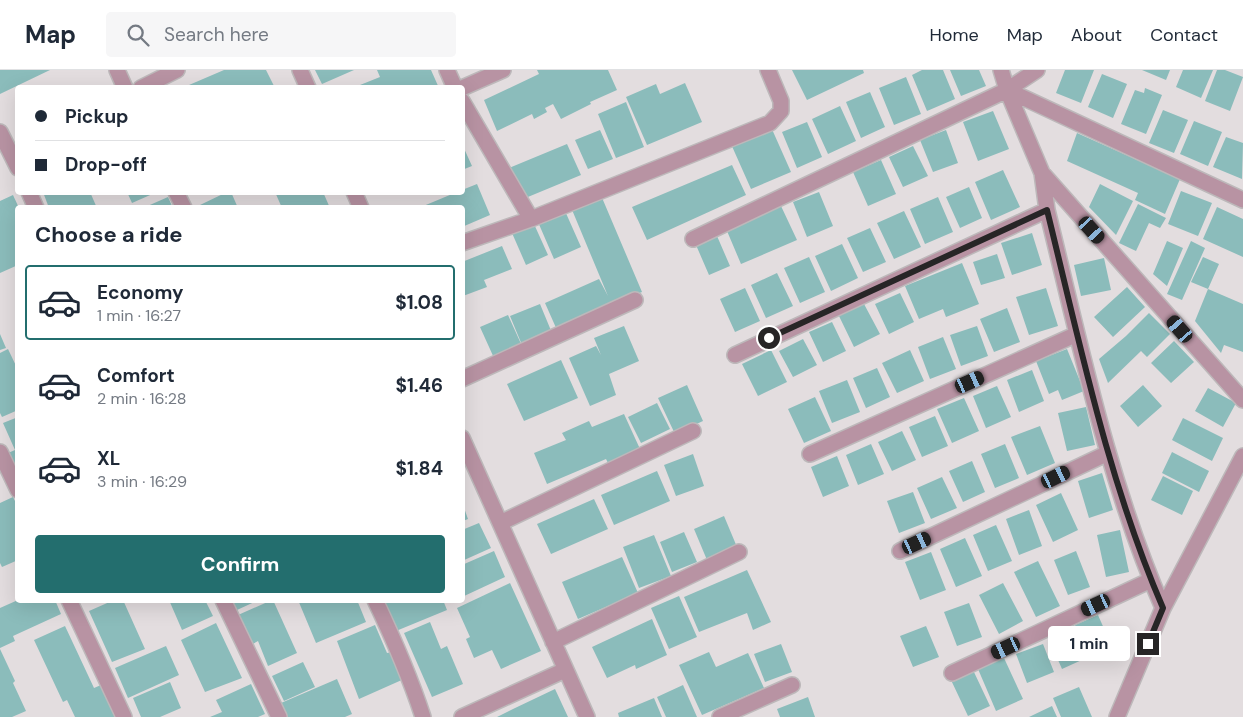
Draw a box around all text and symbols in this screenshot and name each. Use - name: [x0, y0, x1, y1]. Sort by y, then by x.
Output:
- search box: [106, 12, 456, 57]
- text: Map: [25, 19, 76, 50]
- icon: search: [124, 21, 152, 49]
- text: Search here: [164, 22, 269, 47]
- text: Home: [929, 23, 979, 47]
- text: Map: [1007, 23, 1043, 47]
- text: About: [1071, 23, 1122, 47]
- text: Contact: [1150, 23, 1218, 47]
- text: Pickup: [65, 104, 129, 129]
- text: Drop-off: [65, 152, 147, 177]
- car: [1076, 214, 1107, 246]
- text: Choose a ride: [35, 220, 183, 249]
- icon: car: [37, 280, 82, 325]
- text: Economy: [97, 280, 184, 305]
- text: $1.08: [395, 290, 443, 315]
- text: 1 min · 16:27: [97, 305, 181, 326]
- car: [1164, 313, 1195, 345]
- route start: [758, 327, 780, 349]
- icon: car: [37, 363, 82, 408]
- text: Comfort: [97, 363, 175, 388]
- car: [953, 369, 986, 395]
- text: $1.46: [395, 373, 443, 398]
- text: 2 min · 16:28: [97, 388, 186, 409]
- icon: car: [37, 446, 82, 491]
- text: XL: [97, 446, 120, 471]
- text: $1.84: [395, 456, 443, 481]
- car: [1039, 464, 1072, 490]
- text: 3 min · 16:29: [97, 471, 187, 492]
- car: [900, 530, 933, 556]
- button: Confirm: [35, 535, 445, 593]
- car: [1079, 592, 1112, 618]
- callout: 1 min: [1048, 626, 1130, 662]
- text: 1 min: [1070, 633, 1108, 654]
- route end: [1137, 633, 1159, 655]
- car: [989, 635, 1022, 661]

